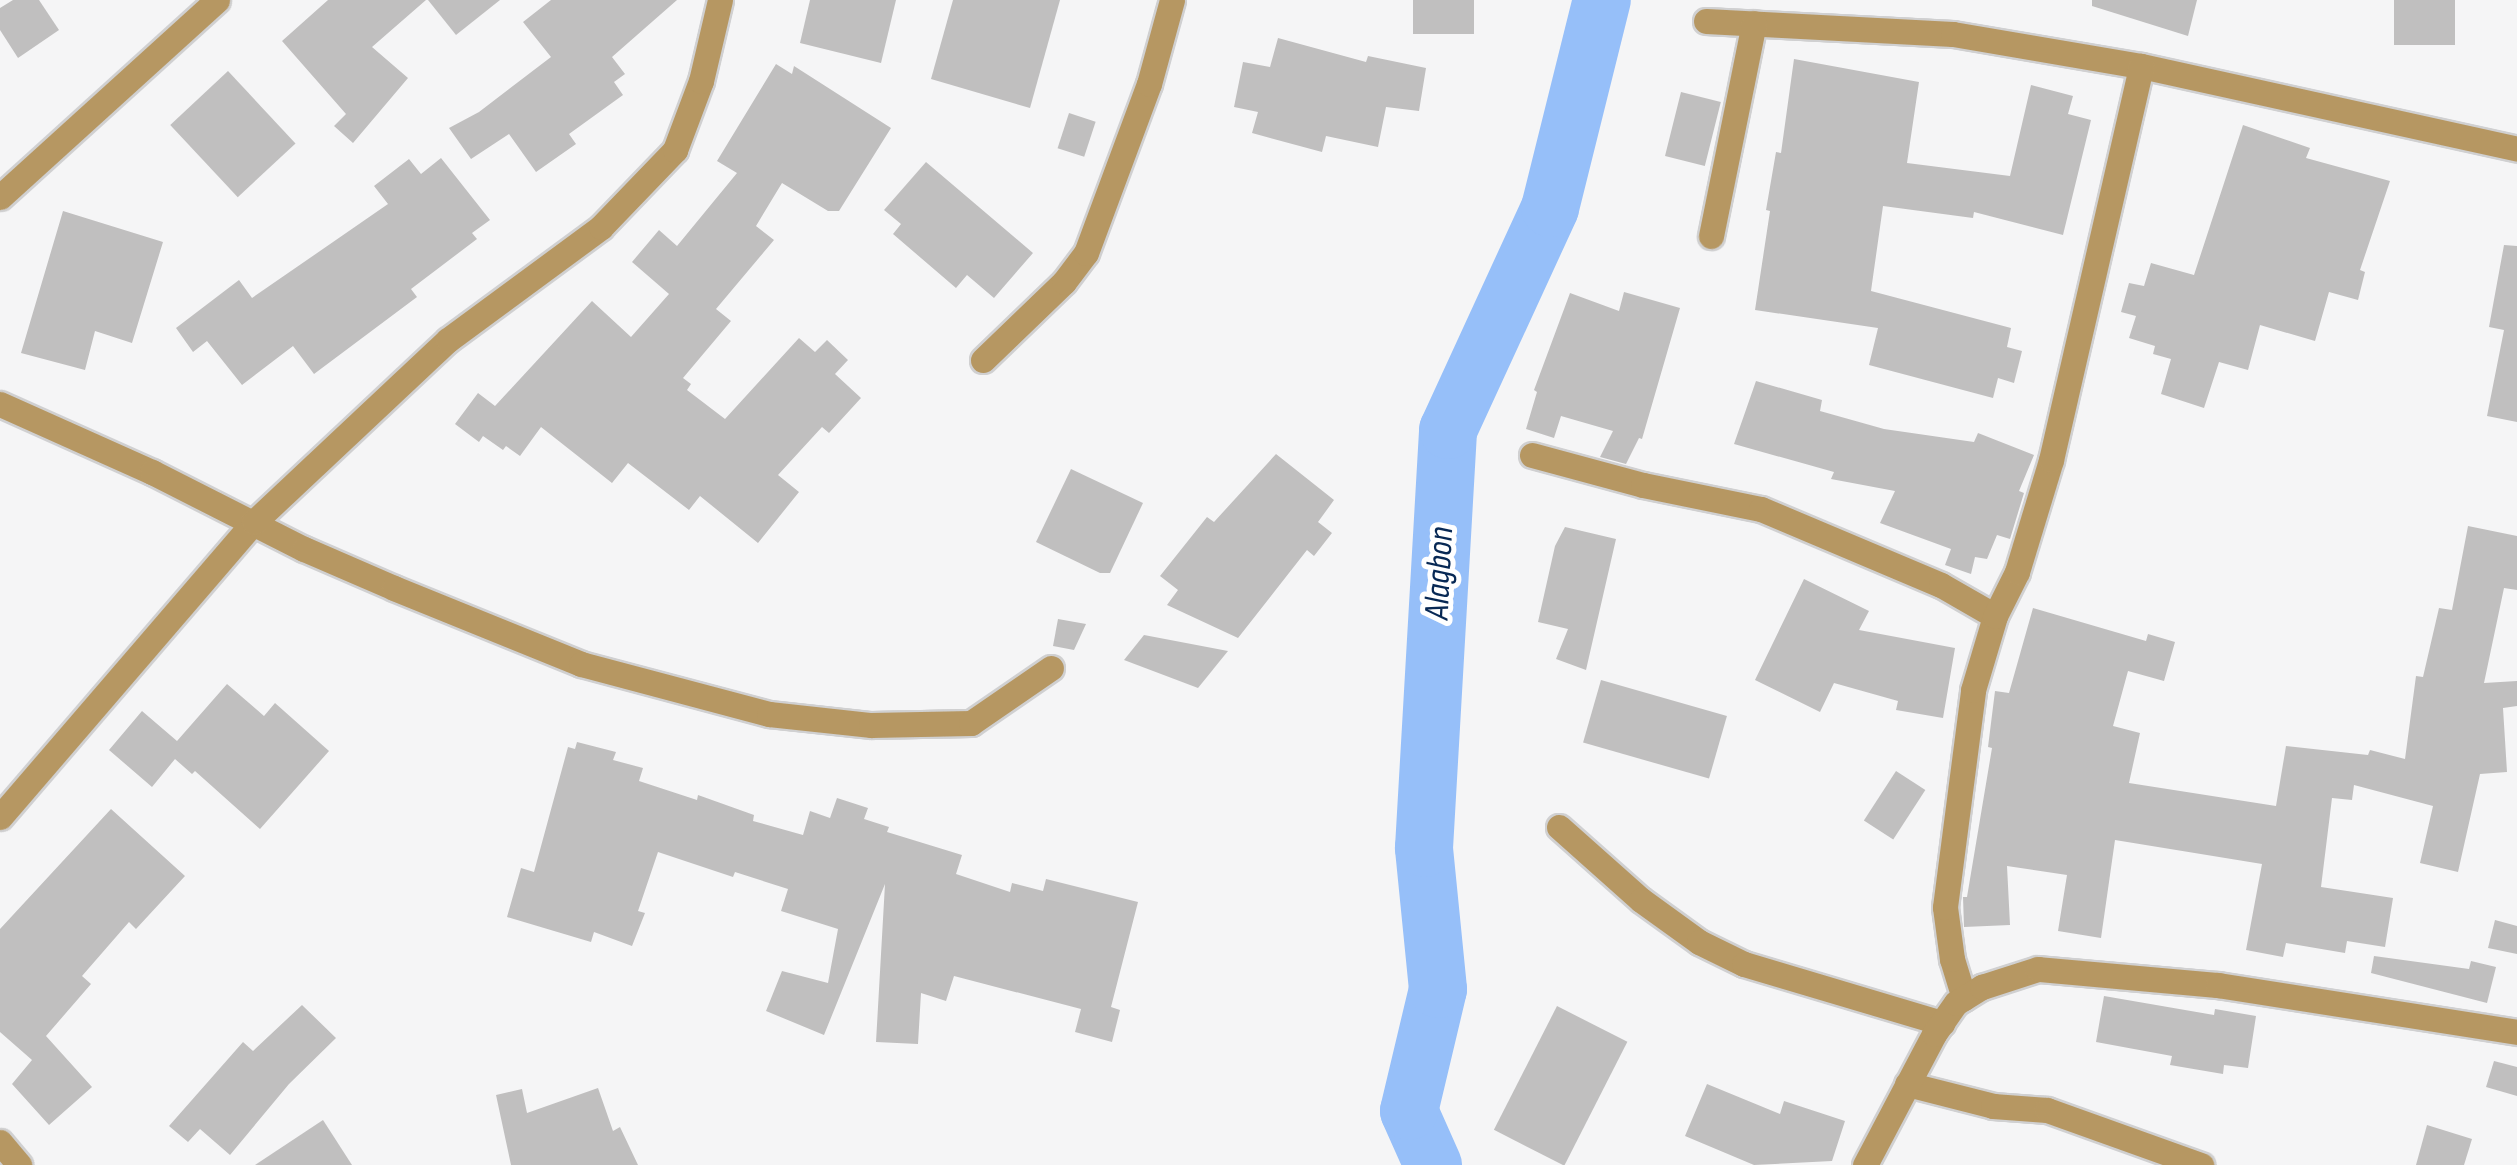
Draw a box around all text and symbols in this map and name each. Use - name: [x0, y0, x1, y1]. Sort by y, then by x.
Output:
- water label: Alagbon: [1417, 525, 1463, 621]

